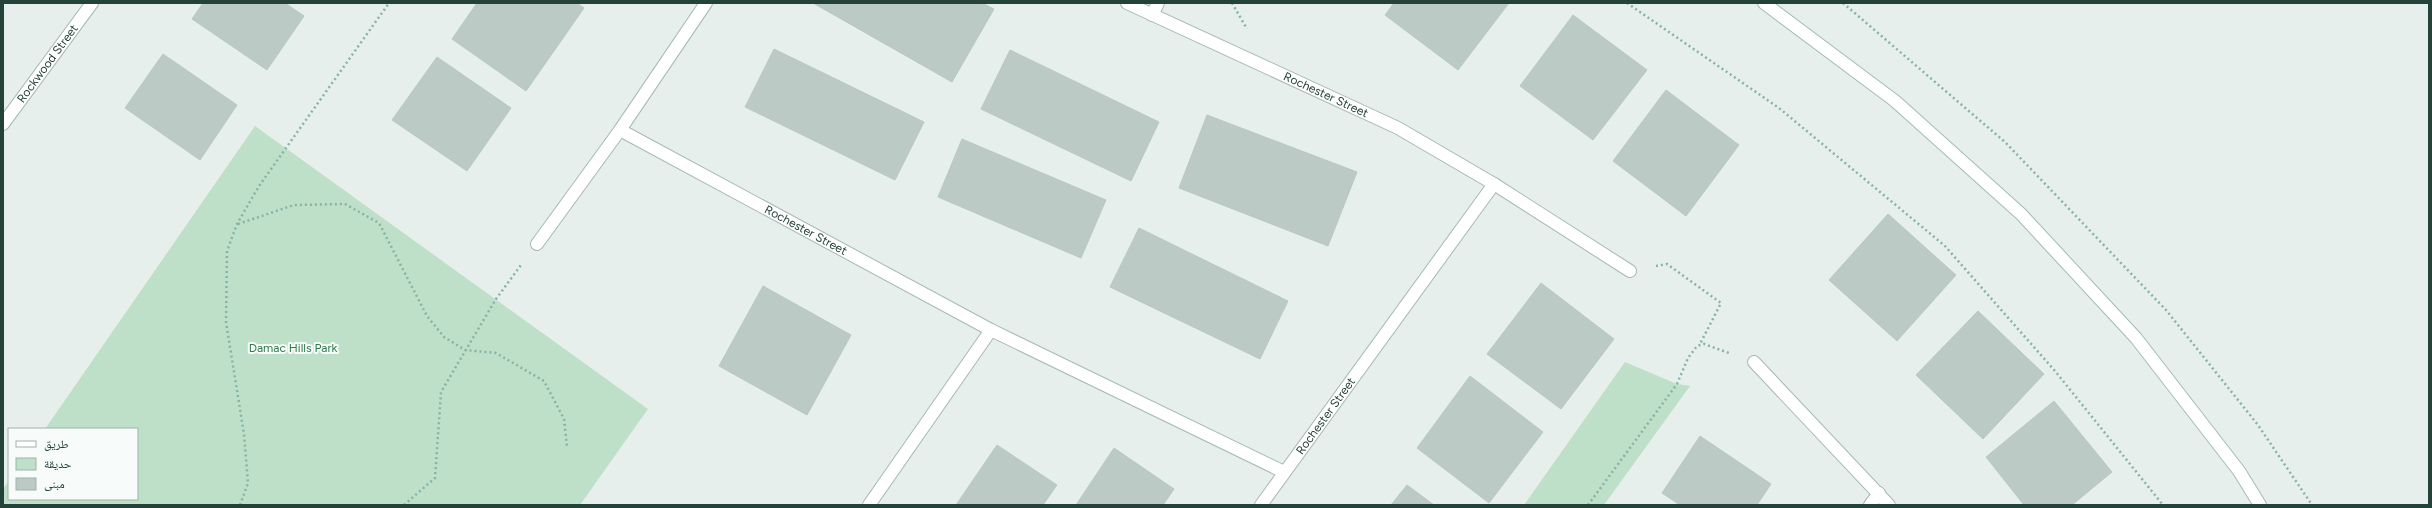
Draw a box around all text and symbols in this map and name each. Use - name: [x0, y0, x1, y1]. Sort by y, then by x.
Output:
- street label: Rockwood Street: [14, 21, 81, 105]
- street label: Rochester Street: [1281, 69, 1371, 120]
- street label: Rochester Street: [762, 202, 850, 258]
- park label: Damac Hills Park: [249, 341, 337, 355]
- street label: Rochester Street: [1293, 374, 1358, 457]
- legend: [8, 428, 138, 500]
- text: طريق: [44, 437, 69, 451]
- text: حديقة: [44, 457, 72, 471]
- text: مبنى: [44, 477, 65, 491]

